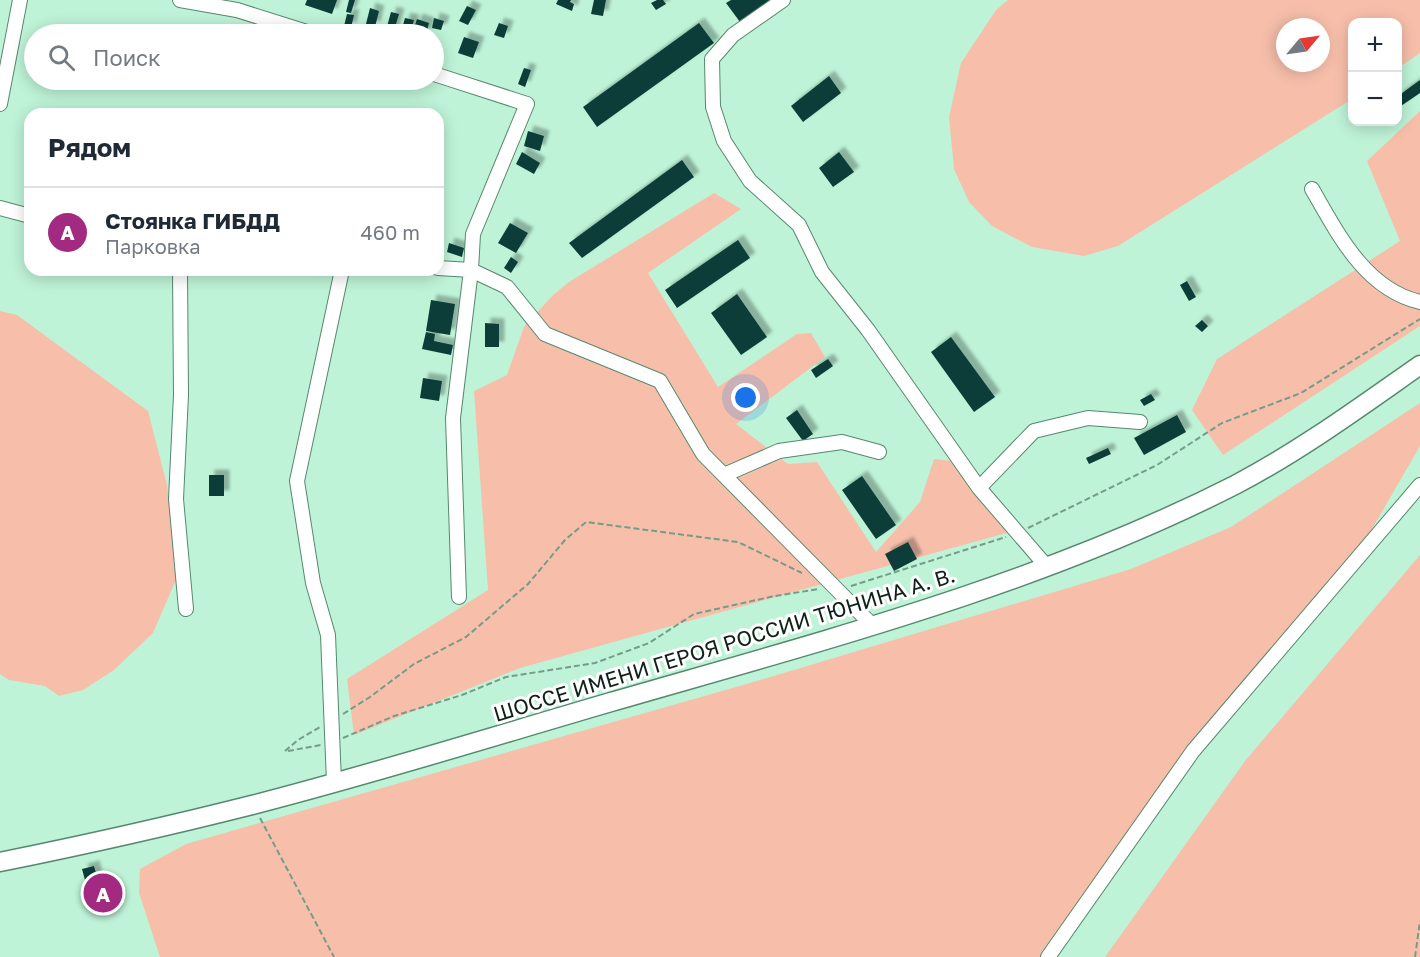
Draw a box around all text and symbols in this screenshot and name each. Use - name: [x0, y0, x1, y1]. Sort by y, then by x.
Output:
- north arrow: [1276, 18, 1330, 72]
- map controls: [1348, 18, 1402, 126]
- button: +: [1348, 18, 1402, 72]
- search box: [24, 24, 444, 90]
- icon: search: [45, 41, 78, 74]
- text: Поиск: [93, 44, 161, 71]
- button: −: [1348, 72, 1402, 126]
- text: Рядом: [48, 132, 131, 163]
- text: Стоянка ГИБДД: [105, 207, 280, 234]
- text: A: [60, 220, 75, 244]
- text: 460 m: [361, 220, 420, 244]
- text: Парковка: [105, 234, 201, 258]
- your location: [731, 383, 760, 412]
- street label: ШОССЕ ИМЕНИ ГЕРОЯ РОССИИ ТЮНИНА А. В.: [490, 561, 958, 727]
- pin: A: [84, 870, 122, 916]

